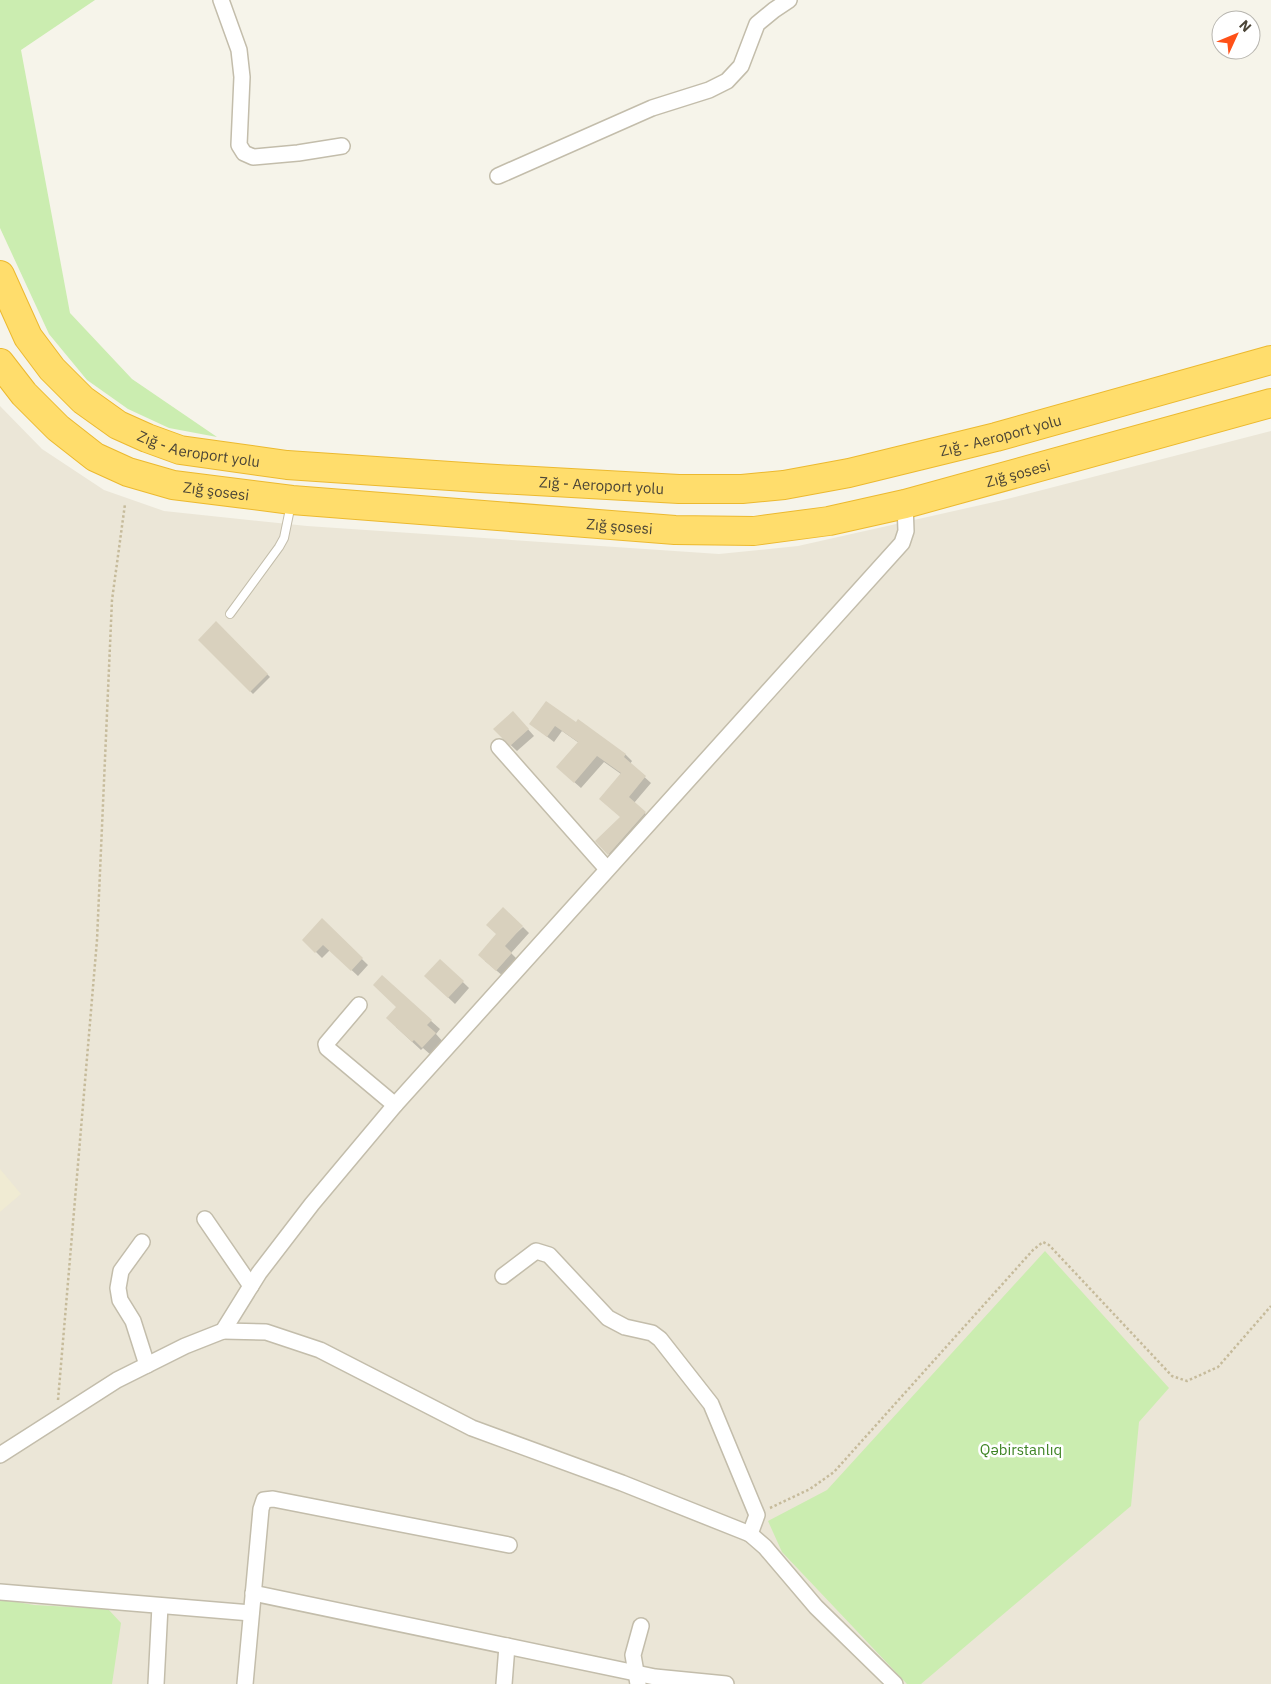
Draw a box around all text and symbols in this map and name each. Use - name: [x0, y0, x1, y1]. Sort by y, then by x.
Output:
- north arrow: [1211, 10, 1261, 60]
- text: N: [1235, 16, 1255, 36]
- street label: Zığ - Aeroport yolu: [938, 410, 1063, 460]
- street label: Zığ - Aeroport yolu: [135, 426, 261, 471]
- street label: Zığ şosesi: [983, 455, 1052, 491]
- street label: Zığ - Aeroport yolu: [539, 472, 665, 498]
- street label: Zığ şosesi: [182, 477, 250, 504]
- street label: Zığ şosesi: [586, 514, 653, 538]
- park label: Qəbirstanlıq: [980, 1440, 1062, 1459]

